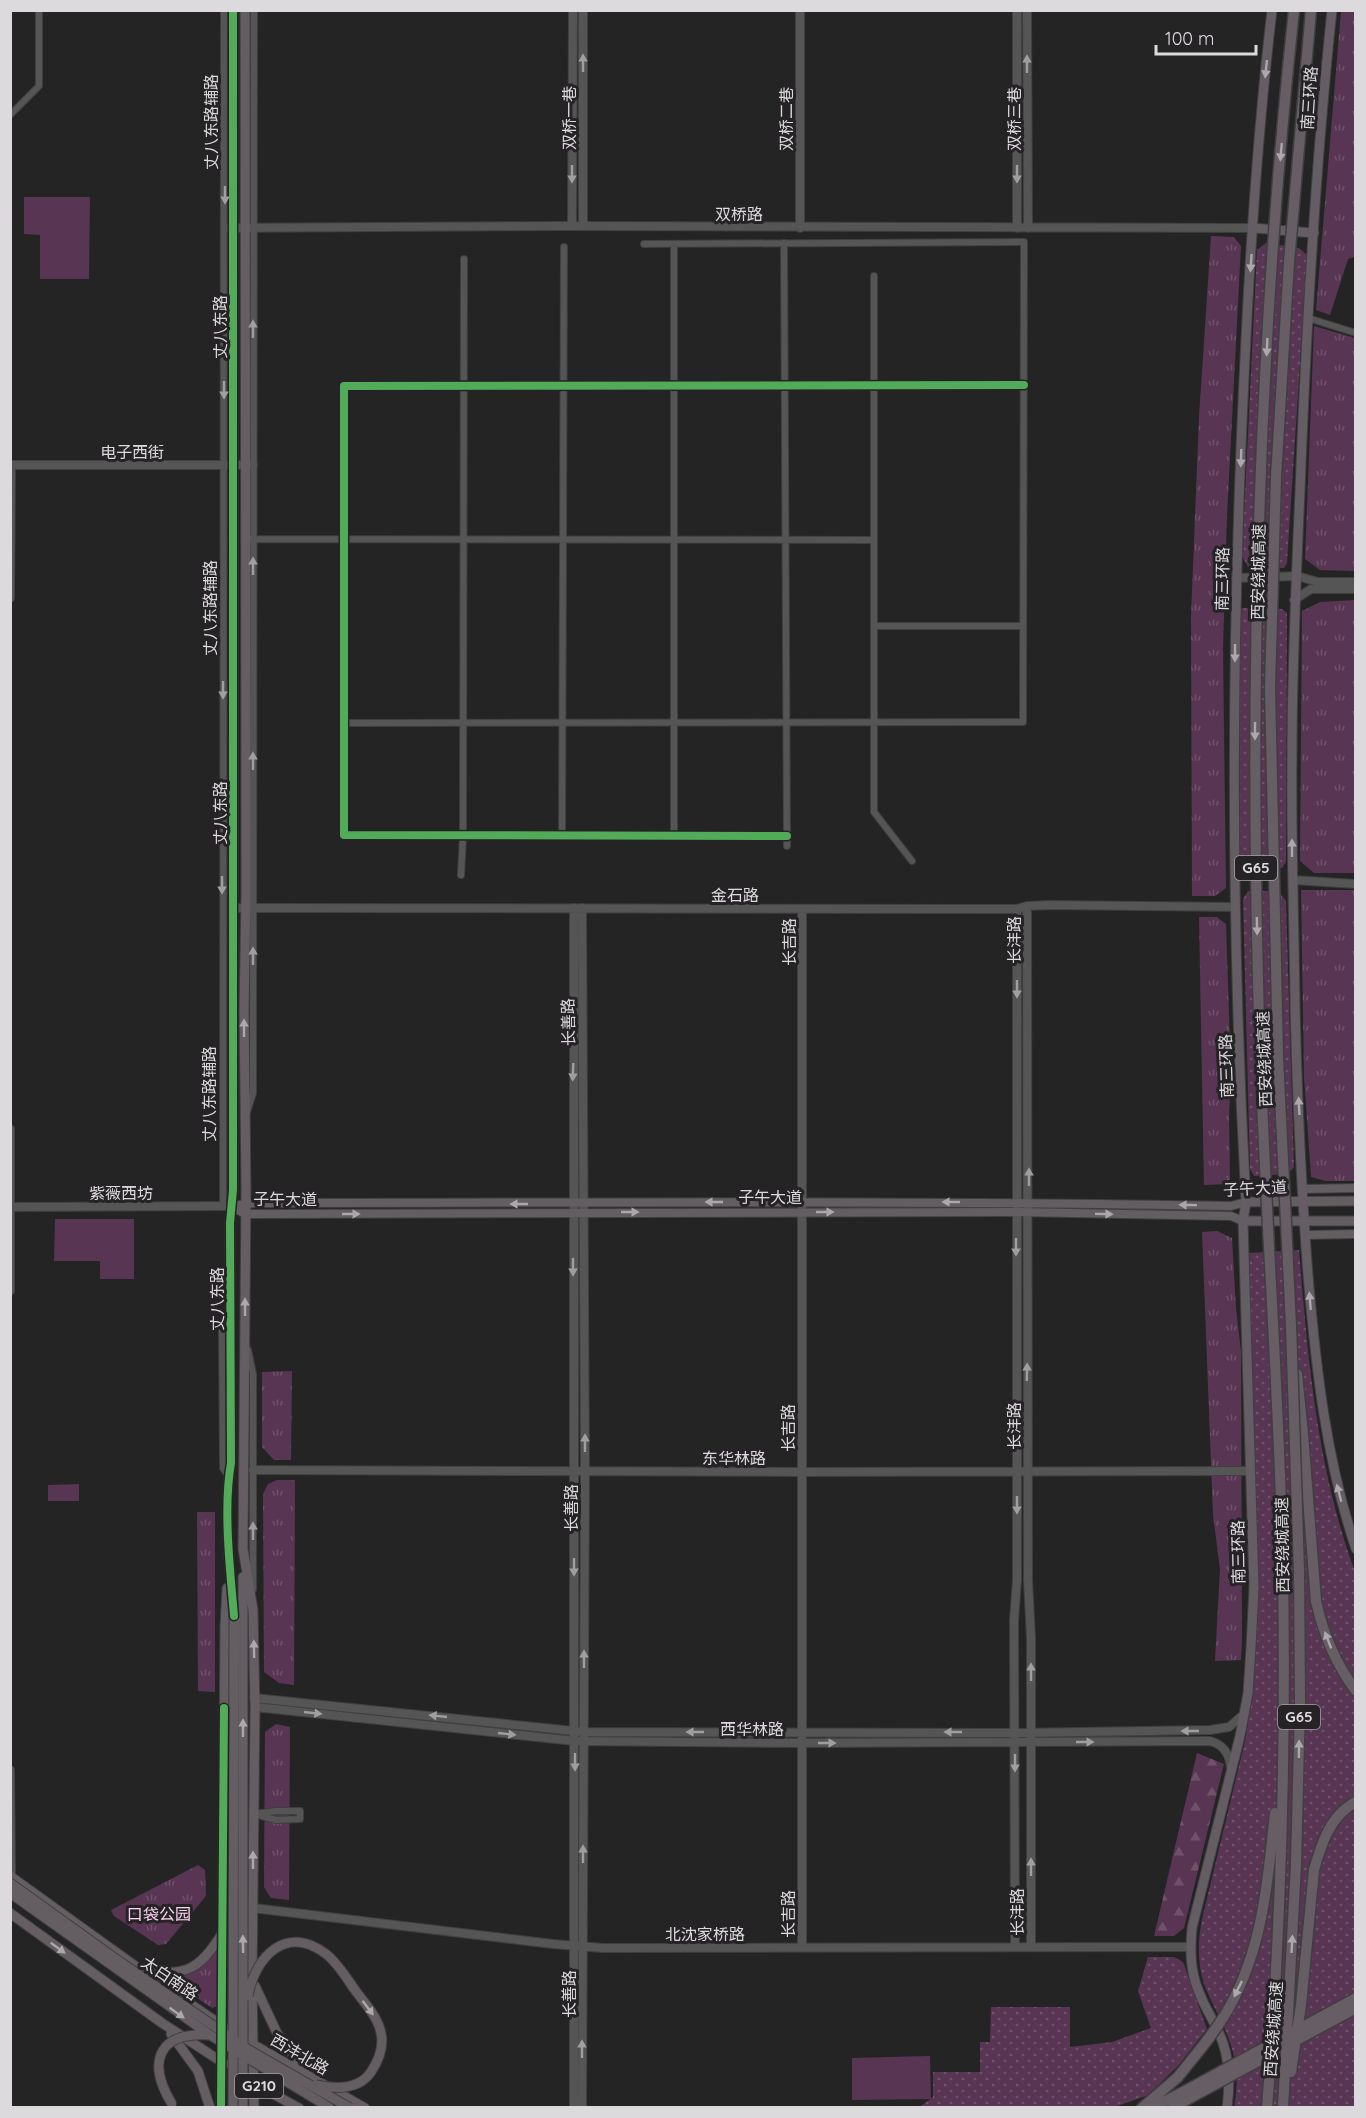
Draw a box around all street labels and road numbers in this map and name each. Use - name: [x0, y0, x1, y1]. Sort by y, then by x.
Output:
- street label: 南三环路: [1297, 65, 1321, 131]
- street label: 丈八东路辅路: [201, 74, 221, 170]
- street label: 双桥一巷: [559, 86, 579, 150]
- street label: 双桥二巷: [776, 87, 796, 151]
- street label: 双桥三巷: [1004, 87, 1024, 151]
- street label: 双桥路: [715, 204, 763, 224]
- street label: 丈八东路: [210, 295, 230, 359]
- street label: 电子西街: [100, 442, 164, 462]
- street label: 西安绕城高速: [1247, 524, 1269, 620]
- street label: 南三环路: [1211, 547, 1233, 611]
- street label: 丈八东路辅路: [200, 560, 220, 656]
- street label: 丈八东路: [210, 781, 230, 845]
- road number: G65: [1235, 856, 1277, 880]
- street label: 金石路: [711, 885, 759, 905]
- street label: 长沣路: [1004, 916, 1024, 964]
- street label: 长吉路: [779, 918, 799, 966]
- street label: 长善路: [558, 998, 578, 1046]
- street label: 西安绕城高速: [1252, 1011, 1276, 1107]
- street label: 南三环路: [1215, 1034, 1237, 1098]
- street label: 丈八东路辅路: [199, 1046, 219, 1142]
- street label: 子午大道: [1223, 1176, 1287, 1200]
- street label: 紫薇西坊: [89, 1183, 153, 1203]
- street label: 子午大道: [738, 1187, 802, 1207]
- street label: 子午大道: [253, 1189, 317, 1209]
- street label: 丈八东路: [207, 1267, 227, 1331]
- street label: 长沣路: [1004, 1402, 1024, 1450]
- street label: 长吉路: [778, 1404, 798, 1452]
- street label: 东华林路: [702, 1448, 766, 1468]
- street label: 长善路: [561, 1484, 581, 1532]
- street label: 西安绕城高速: [1271, 1497, 1293, 1593]
- street label: 南三环路: [1227, 1520, 1249, 1584]
- road number: G65: [1278, 1705, 1320, 1729]
- street label: 西华林路: [720, 1719, 784, 1739]
- street label: 长沣路: [1007, 1888, 1027, 1936]
- street label: 长吉路: [778, 1890, 798, 1938]
- street label: 北沈家桥路: [665, 1924, 745, 1944]
- street label: 太白南路: [138, 1952, 202, 2004]
- street label: 长善路: [559, 1970, 579, 2018]
- street label: 西安绕城高速: [1260, 1980, 1286, 2078]
- street label: 西沣北路: [267, 2029, 333, 2079]
- road number: G210: [235, 2074, 283, 2098]

